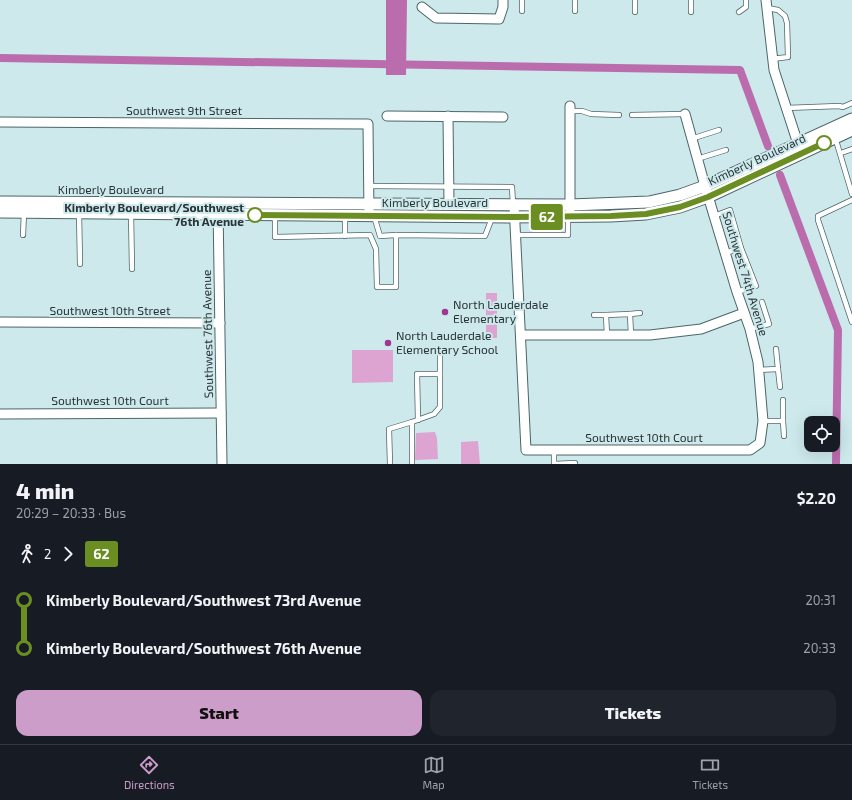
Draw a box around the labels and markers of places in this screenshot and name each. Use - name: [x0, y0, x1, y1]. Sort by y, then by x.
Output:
- unlabelled marker: [816, 135, 832, 151]
- place label: Kimberly Boulevard/Southwest 76th Avenue: [64, 200, 244, 228]
- marker: Kimberly Boulevard/Southwest 76th Avenue: [247, 207, 263, 223]
- place label: North Lauderdale Elementary: [453, 297, 548, 325]
- marker: North Lauderdale Elementary: [440, 307, 450, 317]
- place label: North Lauderdale Elementary School: [396, 328, 499, 356]
- marker: North Lauderdale Elementary School: [383, 338, 393, 348]

